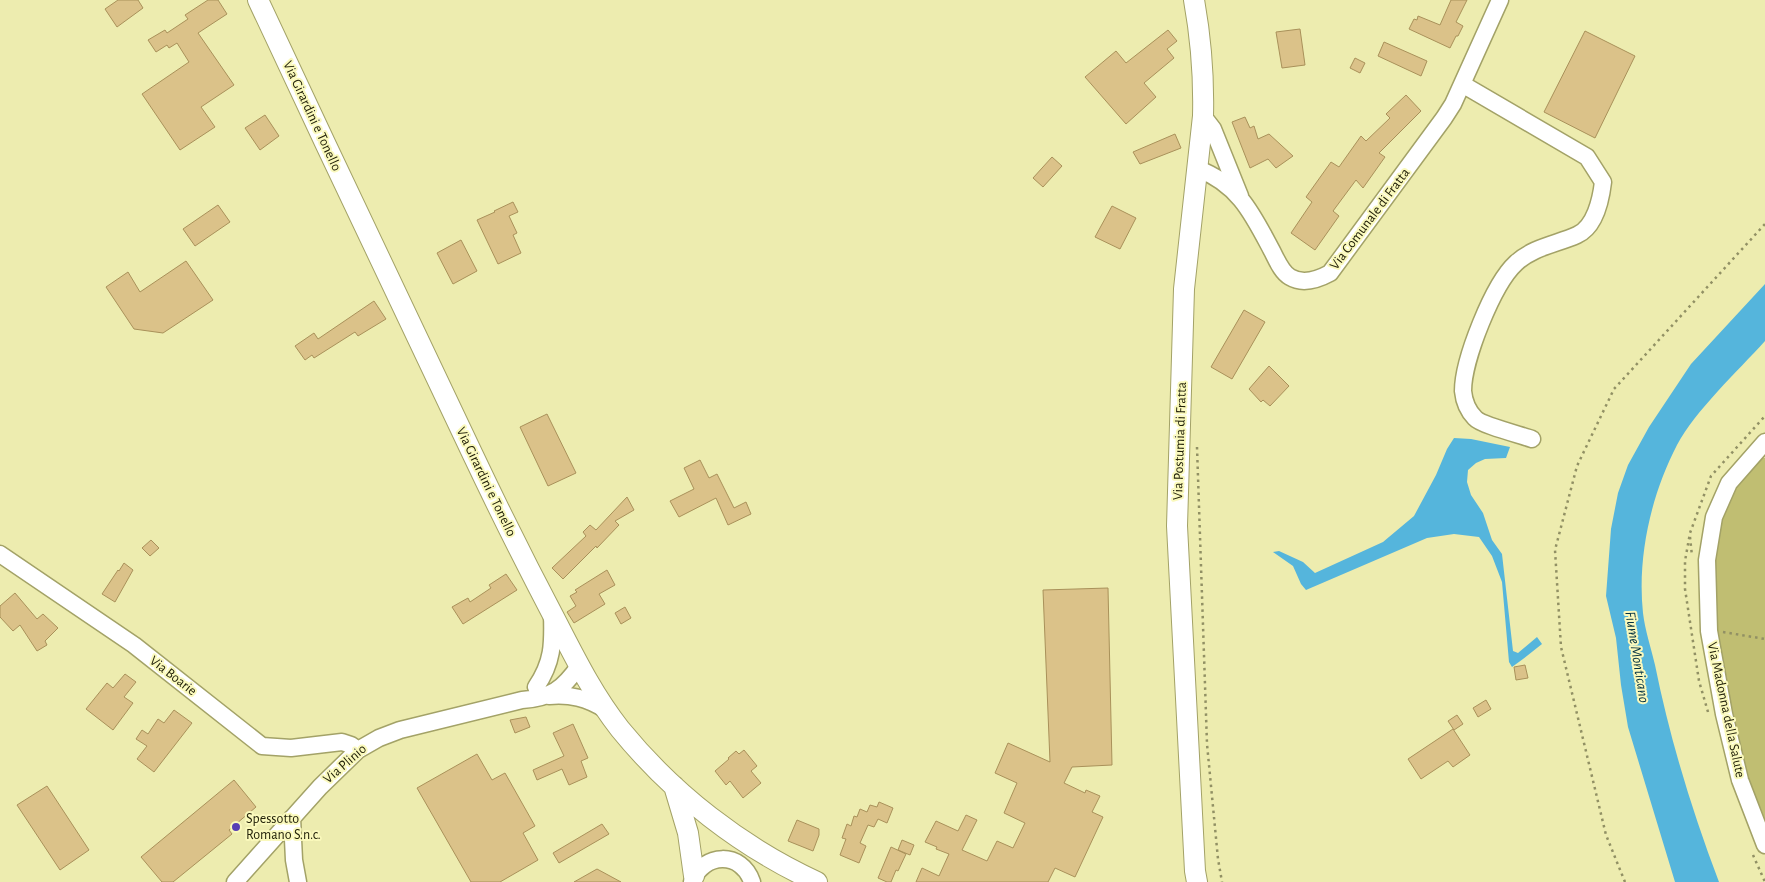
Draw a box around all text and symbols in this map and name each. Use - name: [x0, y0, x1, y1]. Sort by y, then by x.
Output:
- street label: Via Girardini e Tonello: [280, 59, 344, 173]
- street label: Via Comunale di Fratta: [1327, 165, 1413, 272]
- street label: Via Postumia di Fratta: [1171, 381, 1189, 500]
- street label: Via Girardini e Tonello: [454, 425, 519, 539]
- water label: Fiume Monticano: [1622, 610, 1652, 704]
- street label: Via Madonna della Salute: [1705, 641, 1747, 779]
- street label: Via Boarie: [147, 654, 199, 698]
- street label: Via Plinio: [321, 742, 369, 786]
- place label: Spessotto Romano S.n.c.: [246, 812, 321, 842]
- marker: Spessotto Romano S.n.c.: [230, 821, 242, 833]

